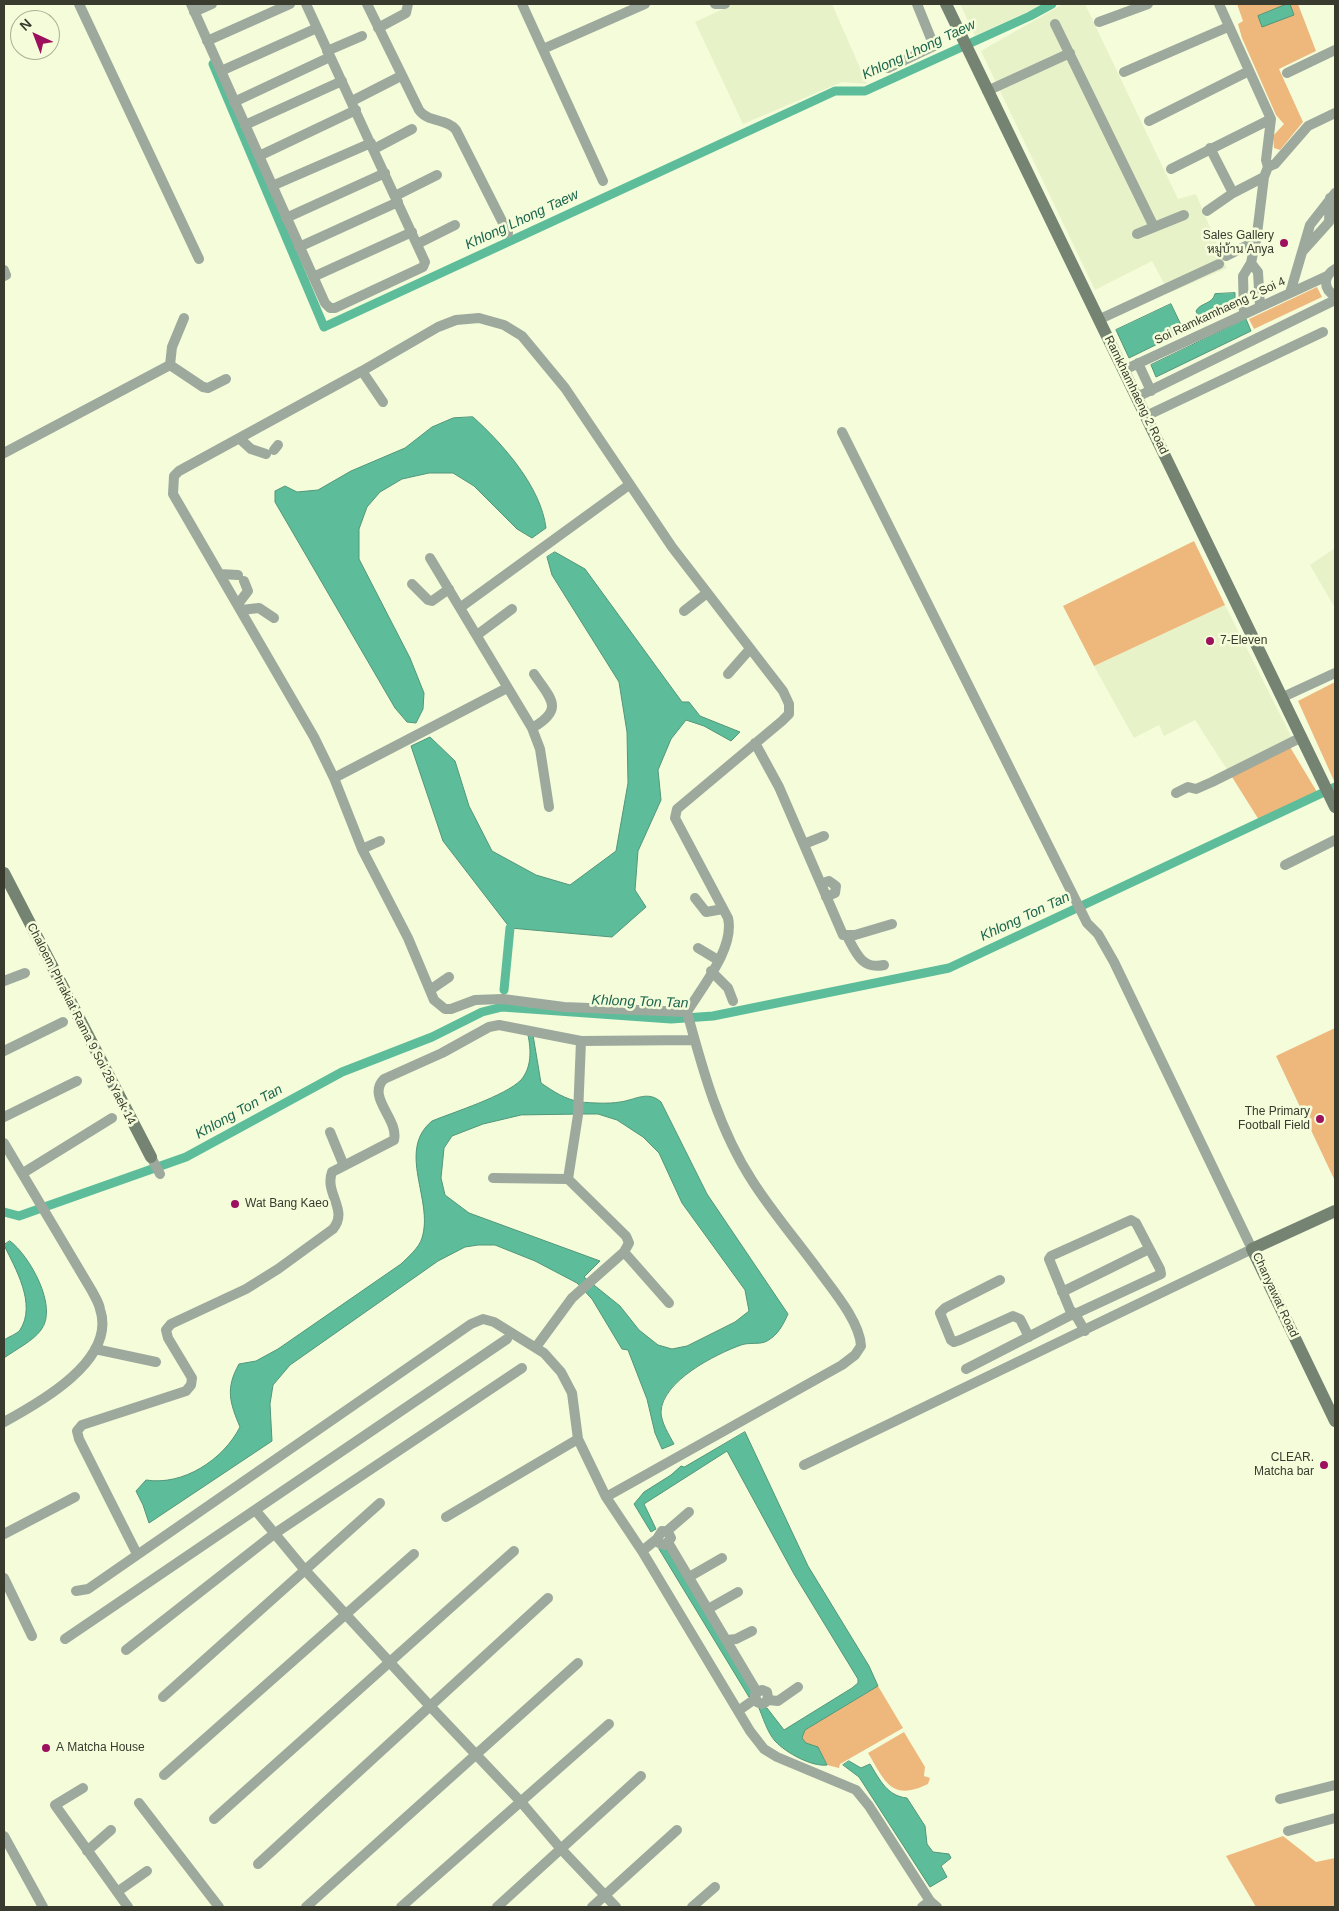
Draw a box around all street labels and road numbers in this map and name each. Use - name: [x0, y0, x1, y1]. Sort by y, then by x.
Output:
- street label: Soi Ramkamhaeng 2 Soi 4: [1152, 274, 1288, 348]
- street label: Ramkhamhaeng 2 Road: [1101, 333, 1171, 457]
- street label: Chaloem Phrakiat Rama 9 Soi 28 Yaek 14: [24, 921, 138, 1127]
- street label: Chanyawat Road: [1249, 1250, 1301, 1340]

